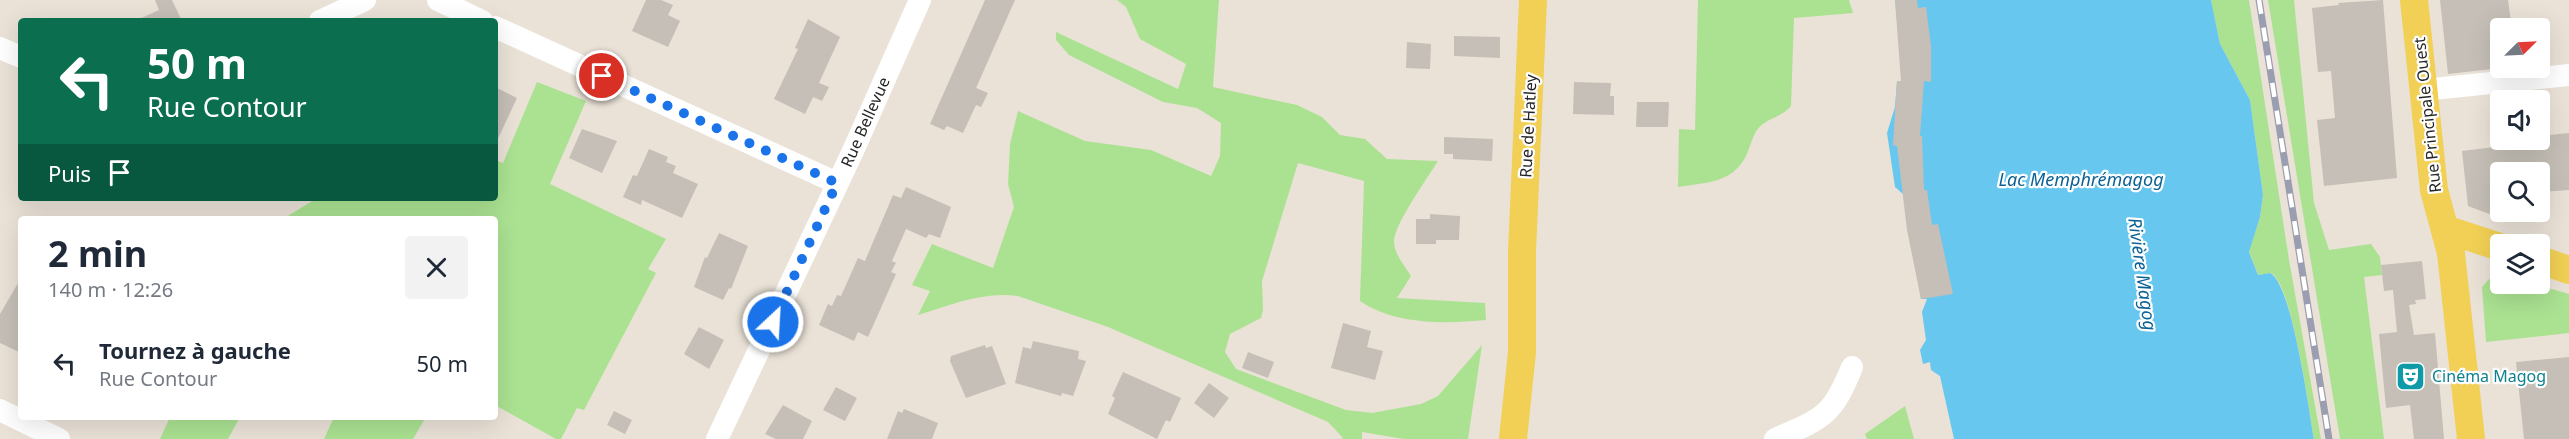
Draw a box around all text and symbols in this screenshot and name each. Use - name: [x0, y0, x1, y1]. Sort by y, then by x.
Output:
- north arrow: [2490, 18, 2550, 78]
- map controls: [2490, 18, 2550, 294]
- text: 50 m: [147, 34, 247, 91]
- street label: Rue Principale Ouest: [2408, 36, 2446, 194]
- icon: left: [48, 42, 126, 120]
- pin: [576, 50, 627, 101]
- icon: arrive: [585, 59, 618, 92]
- street label: Rue Bellevue: [835, 73, 895, 171]
- street label: Rue de Hatley: [1514, 73, 1542, 178]
- text: Rue Contour: [147, 88, 307, 125]
- button: sound: [2490, 90, 2550, 150]
- icon: arrive: [103, 156, 136, 189]
- text: Puis: [48, 158, 91, 188]
- button: search: [2490, 162, 2550, 222]
- water label: Lac Memphrémagog: [1998, 167, 2164, 191]
- water label: Rivière Magog: [2123, 216, 2163, 332]
- text: 2 min: [48, 229, 147, 278]
- button: layers: [2490, 234, 2550, 294]
- button: close: [405, 236, 468, 299]
- text: 140 m · 12:26: [48, 276, 173, 303]
- position arrow: [741, 290, 805, 354]
- text: Tournez à gauche: [99, 335, 291, 365]
- icon: left: [48, 347, 81, 380]
- text: 50 m: [417, 348, 468, 378]
- theatre icon: Cinéma Magog: [2395, 360, 2427, 392]
- text: Rue Contour: [99, 365, 217, 392]
- place label: Cinéma Magog: [2432, 365, 2546, 387]

